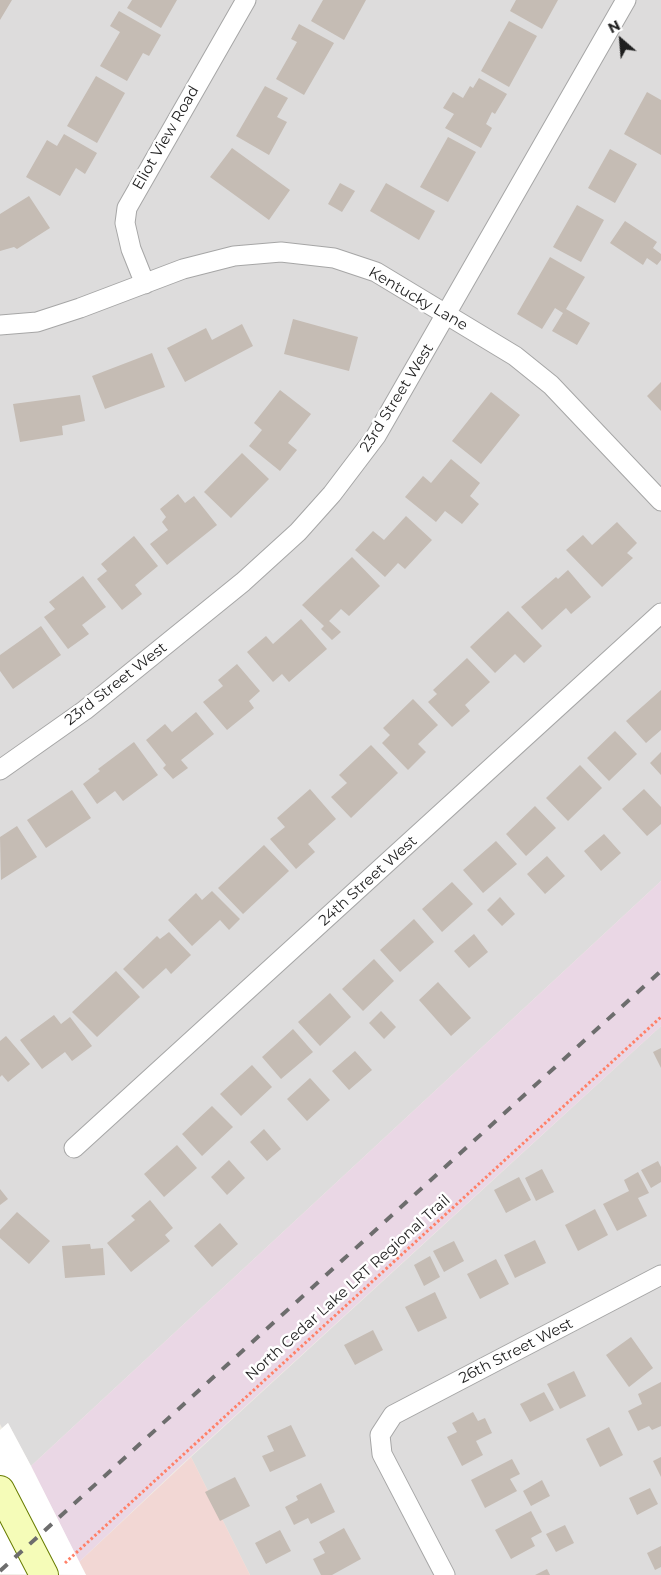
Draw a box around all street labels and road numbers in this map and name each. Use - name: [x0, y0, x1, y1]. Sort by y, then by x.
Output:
- street label: Eliot View Road: [129, 83, 203, 193]
- street label: Kentucky Lane: [365, 263, 471, 335]
- street label: 23rd Street West: [356, 340, 438, 456]
- street label: 23rd Street West: [61, 639, 171, 729]
- street label: 24th Street West: [315, 832, 421, 930]
- street label: North Cedar Lake LRT Regional Trail: [242, 1191, 454, 1385]
- street label: 26th Street West: [456, 1315, 576, 1387]

